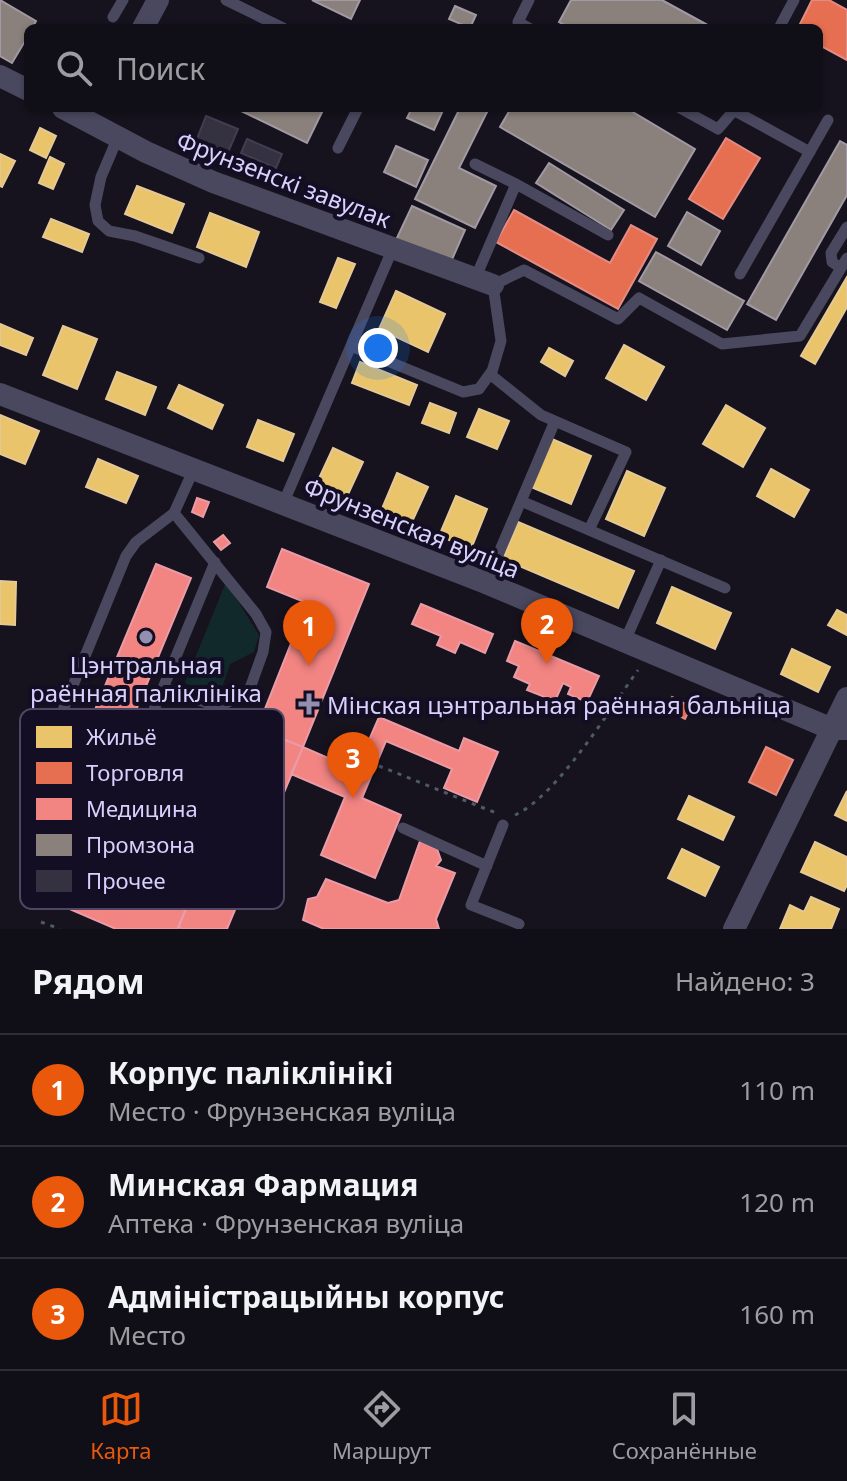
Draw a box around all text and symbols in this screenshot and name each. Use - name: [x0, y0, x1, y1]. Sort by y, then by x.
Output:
- search box: [24, 24, 823, 112]
- icon: search: [52, 46, 96, 90]
- text: Поиск: [116, 48, 205, 89]
- street label: Фрунзенскі завулак: [172, 123, 396, 235]
- your location: [358, 328, 398, 368]
- street label: Фрунзенская вуліца: [299, 469, 525, 585]
- pin: 2: [521, 598, 573, 664]
- pin: 1: [283, 600, 335, 666]
- marker: Цэнтральная раённая паліклініка: [137, 628, 155, 646]
- place label: Цэнтральная раённая паліклініка: [30, 648, 262, 709]
- place label: Мінская цэнтральная раённая бальніца: [327, 688, 791, 721]
- marker: Мінская цэнтральная раённая бальніца: [298, 693, 320, 715]
- legend: [20, 709, 284, 909]
- text: Жильё: [86, 721, 157, 751]
- pin: 3: [327, 732, 379, 798]
- text: Торговля: [86, 757, 184, 787]
- text: Медицина: [86, 793, 198, 823]
- text: Промзона: [86, 829, 195, 859]
- text: Прочее: [86, 865, 166, 895]
- text: Рядом: [32, 958, 145, 1004]
- text: Найдено: 3: [675, 963, 815, 999]
- text: Корпус паліклінікі: [108, 1052, 393, 1093]
- text: 1: [51, 1072, 65, 1108]
- text: 110 m: [739, 1072, 815, 1108]
- text: Место · Фрунзенская вуліца: [108, 1093, 456, 1129]
- text: Минская Фармация: [108, 1164, 418, 1205]
- text: 2: [51, 1184, 65, 1220]
- text: 120 m: [739, 1184, 815, 1220]
- text: Аптека · Фрунзенская вуліца: [108, 1205, 464, 1241]
- text: Адміністрацыйны корпус: [108, 1276, 504, 1317]
- text: 3: [51, 1296, 65, 1332]
- text: 160 m: [739, 1296, 815, 1332]
- text: Место: [108, 1317, 186, 1353]
- tab: Карта: [90, 1387, 152, 1465]
- tab: Маршрут: [332, 1387, 431, 1465]
- tab: Сохранённые: [612, 1387, 757, 1465]

